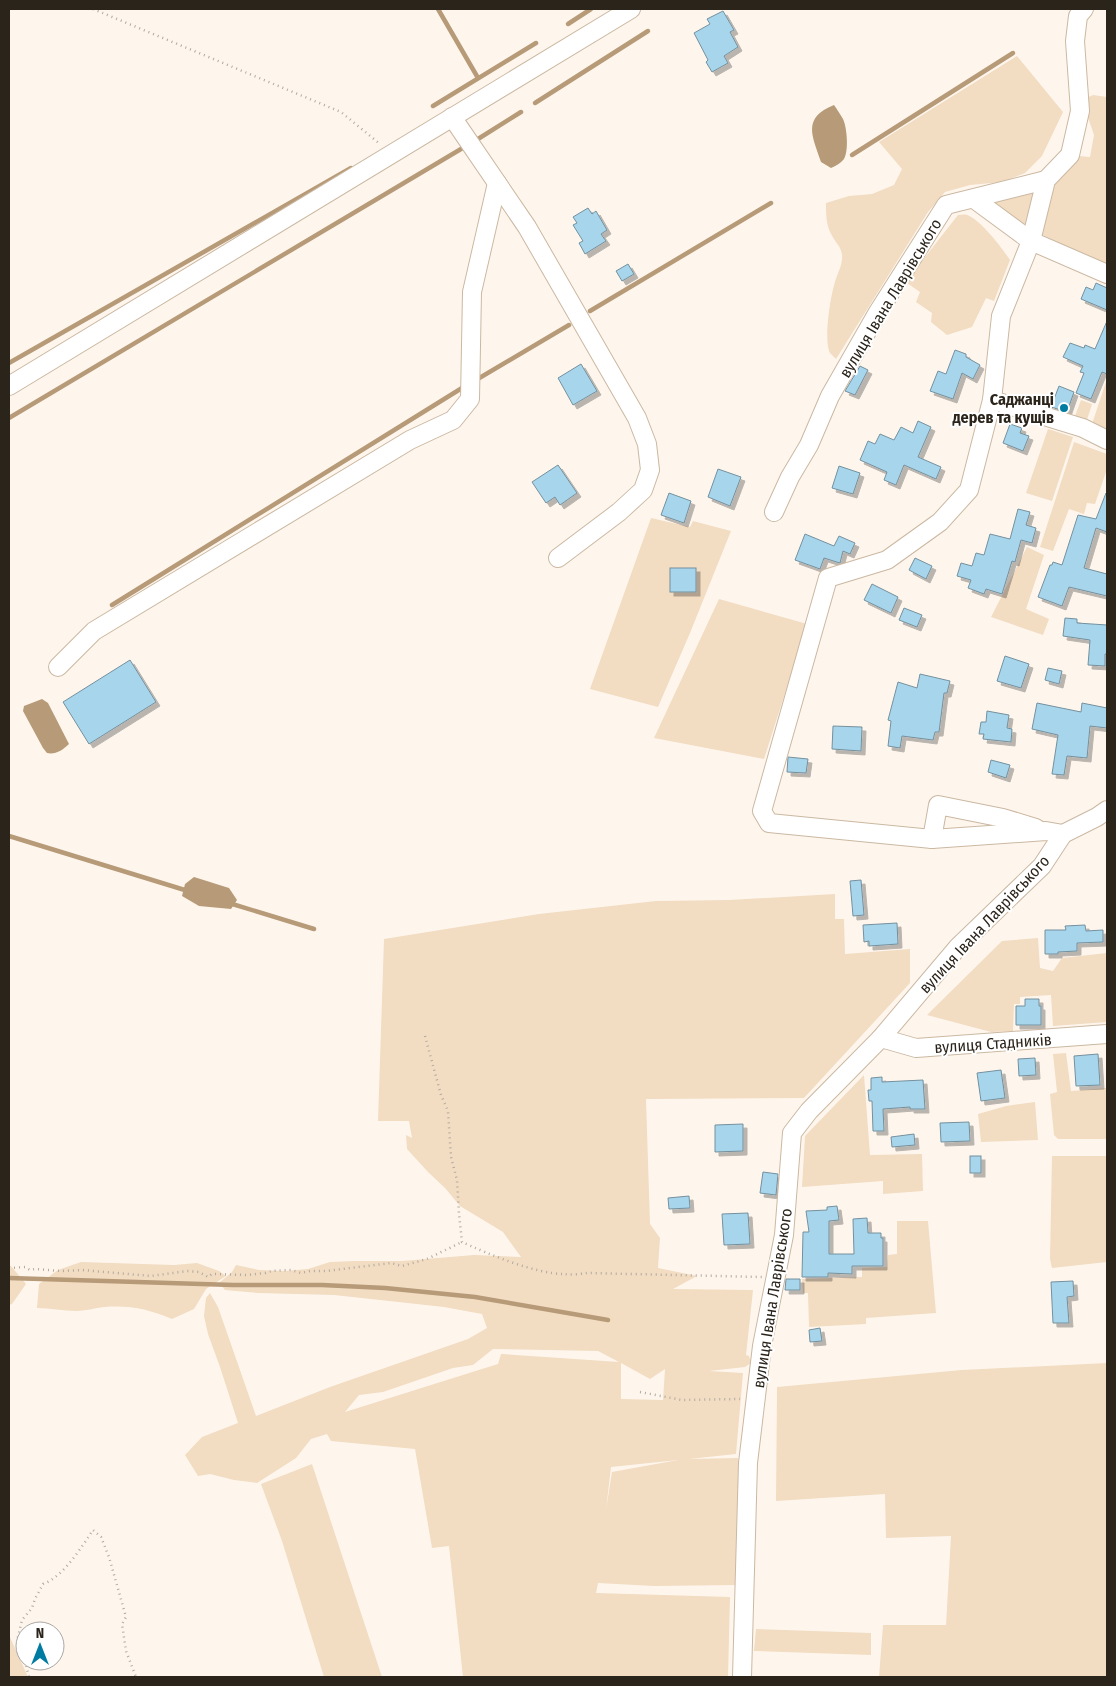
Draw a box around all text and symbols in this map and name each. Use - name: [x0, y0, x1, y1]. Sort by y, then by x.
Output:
- street label: вулиця Івана Лаврівського: [835, 215, 945, 381]
- place label: Саджанці дерев та кущів: [952, 390, 1054, 427]
- marker: Саджанці дерев та кущів: [1058, 402, 1070, 414]
- street label: вулиця Івана Лаврівського: [915, 851, 1053, 997]
- street label: вулиця Стадників: [934, 1030, 1052, 1057]
- street label: вулиця Івана Лаврівського: [749, 1207, 796, 1389]
- north arrow: [15, 1621, 65, 1671]
- text: N: [36, 1625, 44, 1642]

